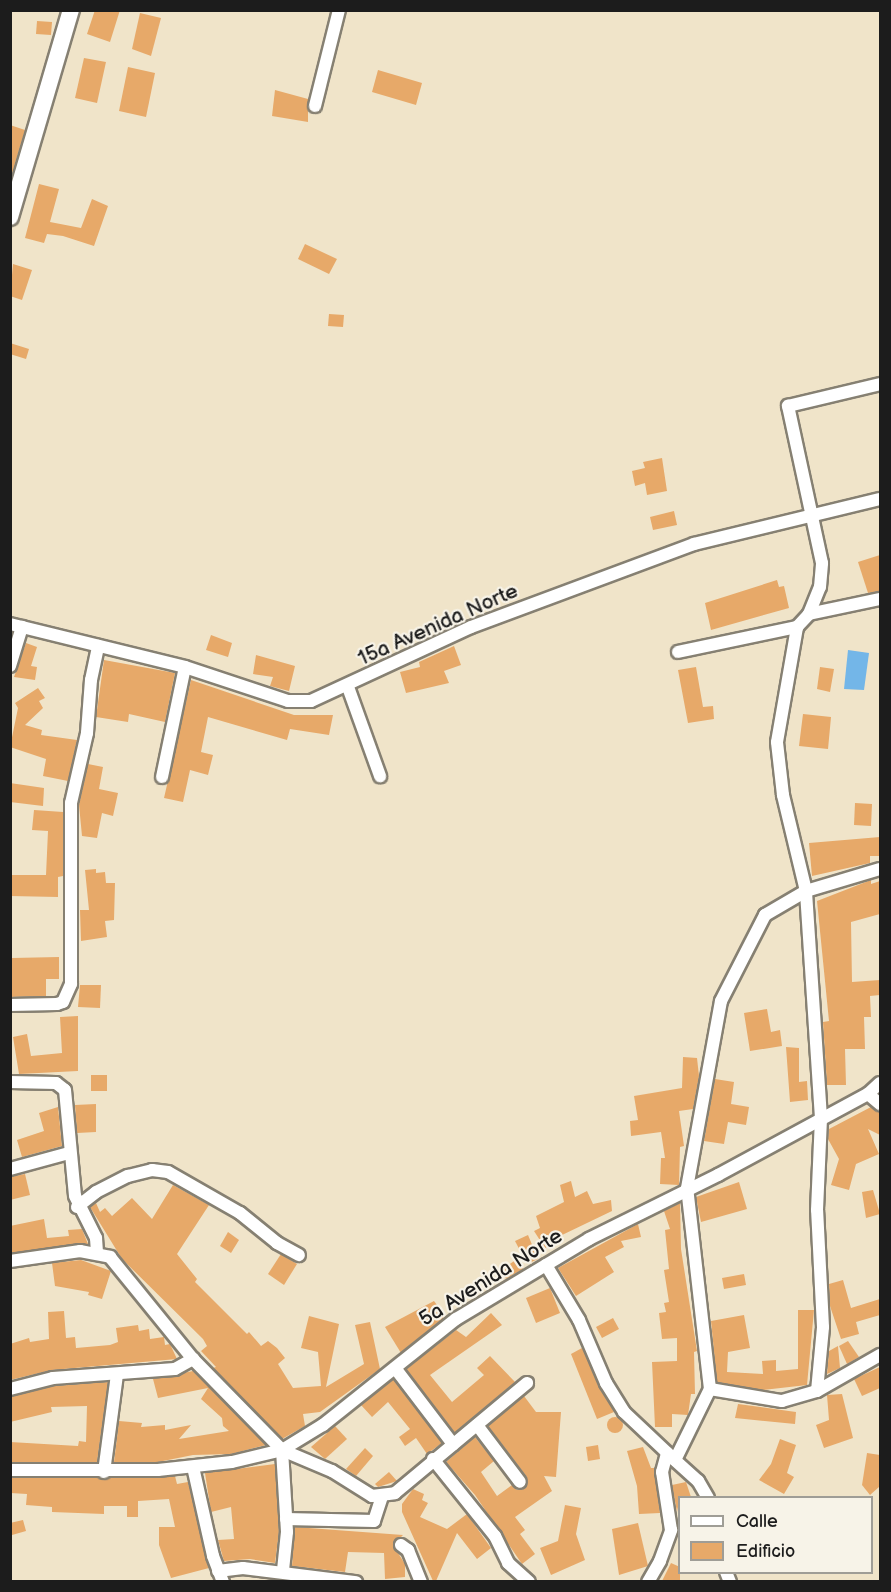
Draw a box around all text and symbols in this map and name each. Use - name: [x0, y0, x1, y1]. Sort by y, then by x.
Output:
- street label: 15a Avenida Norte: [354, 578, 522, 672]
- street label: 5a Avenida Norte: [415, 1224, 567, 1332]
- legend: [678, 1496, 873, 1574]
- text: Calle: [736, 1511, 778, 1532]
- text: Edificio: [736, 1541, 795, 1562]

